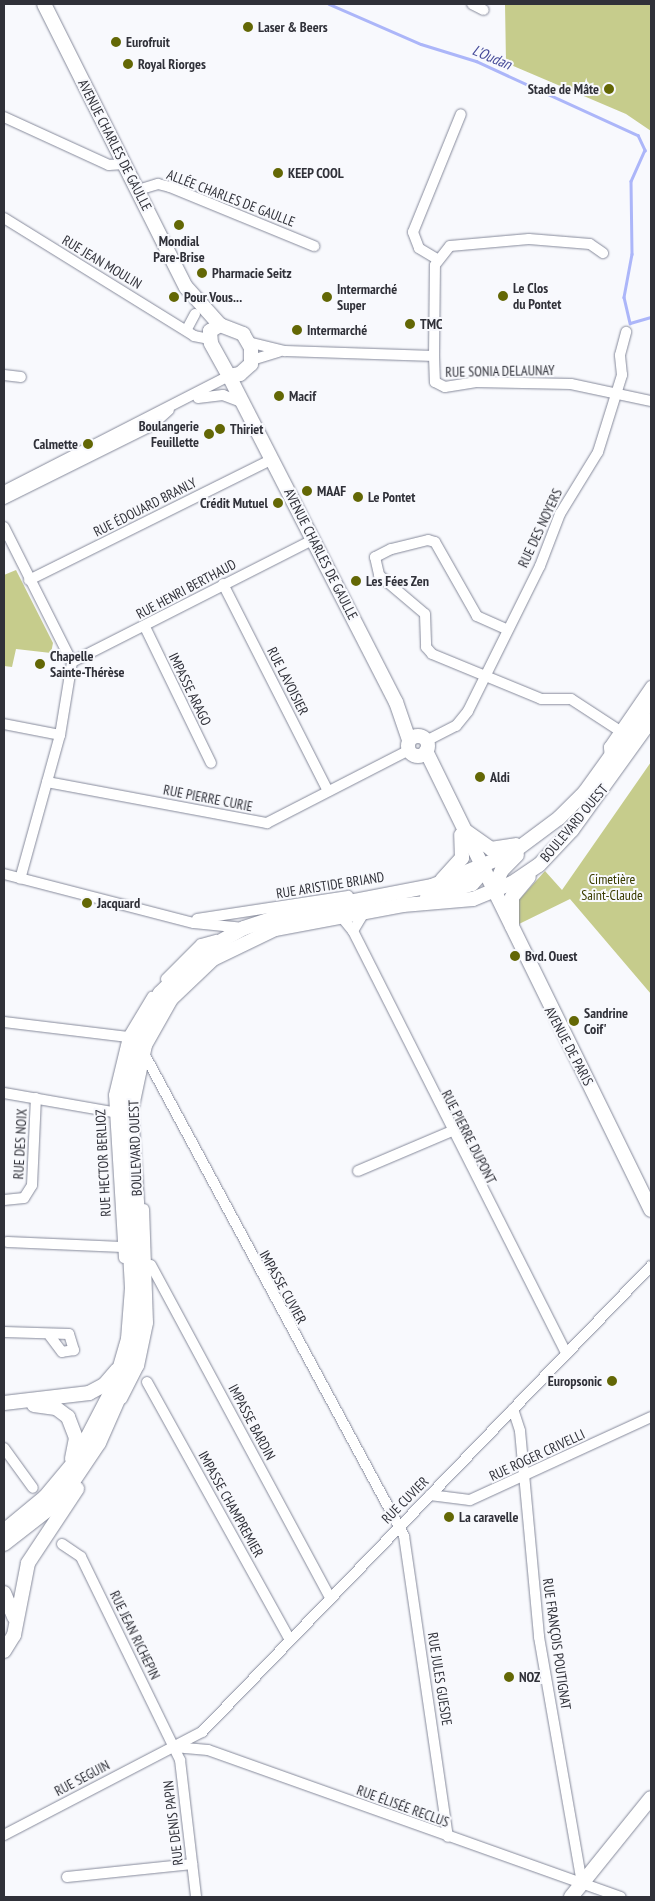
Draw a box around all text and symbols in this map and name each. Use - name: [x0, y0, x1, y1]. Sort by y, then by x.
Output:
- place label: Laser & Beers: [258, 19, 328, 35]
- marker: Laser & Beers: [242, 21, 254, 33]
- place label: Eurofruit: [126, 34, 170, 50]
- marker: Eurofruit: [110, 36, 122, 48]
- water label: L'Oudan: [470, 41, 514, 73]
- place label: Royal Riorges: [138, 56, 206, 72]
- marker: Royal Riorges: [122, 58, 134, 70]
- street label: AVENUE CHARLES DE GAULLE: [75, 77, 155, 213]
- place label: Stade de Mâte: [528, 81, 599, 97]
- marker: Stade de Mâte: [603, 83, 615, 95]
- place label: KEEP COOL: [288, 165, 344, 181]
- street label: ALLÉE CHARLES DE GAULLE: [165, 166, 297, 230]
- marker: KEEP COOL: [272, 167, 284, 179]
- marker: Mondial Pare-Brise: [173, 219, 185, 231]
- street label: RUE JEAN MOULIN: [59, 232, 145, 292]
- place label: Mondial Pare-Brise: [153, 233, 205, 266]
- place label: Pharmacie Seitz: [212, 265, 292, 281]
- marker: Pharmacie Seitz: [196, 267, 208, 279]
- place label: Le Clos du Pontet: [513, 280, 561, 312]
- place label: Intermarché Super: [337, 281, 397, 314]
- place label: Pour Vous...: [184, 289, 243, 305]
- marker: Le Clos du Pontet: [497, 290, 509, 302]
- marker: Pour Vous...: [168, 291, 180, 303]
- marker: Intermarché Super: [321, 291, 333, 303]
- place label: TMC: [420, 316, 442, 332]
- marker: TMC: [404, 318, 416, 330]
- place label: Intermarché: [307, 322, 367, 338]
- marker: Intermarché: [291, 324, 303, 336]
- street label: RUE SONIA DELAUNAY: [445, 362, 555, 380]
- place label: Macif: [289, 388, 316, 404]
- marker: Macif: [273, 390, 285, 402]
- place label: Boulangerie Feuillette: [139, 418, 199, 451]
- place label: Thiriet: [230, 421, 263, 437]
- marker: Thiriet: [214, 423, 226, 435]
- marker: Boulangerie Feuillette: [203, 428, 215, 440]
- place label: Calmette: [33, 436, 78, 452]
- marker: Calmette: [82, 438, 94, 450]
- street label: RUE ÉDOUARD BRANLY: [91, 474, 199, 540]
- place label: MAAF: [317, 483, 346, 499]
- marker: MAAF: [301, 485, 313, 497]
- street label: AVENUE CHARLES DE GAULLE: [281, 486, 361, 622]
- street label: RUE DES NOYERS: [514, 486, 566, 570]
- place label: Le Pontet: [368, 489, 415, 505]
- marker: Le Pontet: [352, 491, 364, 503]
- place label: Crédit Mutuel: [200, 495, 268, 511]
- marker: Crédit Mutuel: [272, 497, 284, 509]
- street label: RUE HENRI BERTHAUD: [133, 556, 239, 622]
- place label: Les Fées Zen: [366, 573, 429, 589]
- marker: Les Fées Zen: [350, 575, 362, 587]
- street label: RUE LAVOISIER: [264, 644, 312, 718]
- place label: Chapelle Sainte-Thérèse: [50, 648, 125, 680]
- street label: IMPASSE ARAGO: [165, 650, 215, 728]
- marker: Chapelle Sainte-Thérèse: [34, 658, 46, 670]
- place label: Aldi: [490, 769, 510, 785]
- marker: Aldi: [474, 771, 486, 783]
- street label: RUE PIERRE CURIE: [162, 781, 254, 815]
- street label: BOULEVARD OUEST: [537, 781, 611, 865]
- street label: RUE ARISTIDE BRIAND: [275, 868, 385, 902]
- park label: Cimetière Saint-Claude: [581, 871, 643, 904]
- place label: Jacquard: [97, 895, 140, 911]
- marker: Jacquard: [81, 897, 93, 909]
- place label: Bvd. Ouest: [525, 948, 578, 964]
- marker: Bvd. Ouest: [509, 950, 521, 962]
- street label: AVENUE DE PARIS: [541, 1004, 597, 1088]
- place label: Sandrine Coif': [584, 1005, 628, 1038]
- marker: Sandrine Coif': [568, 1015, 580, 1027]
- street label: RUE PIERRE DUPONT: [438, 1087, 500, 1187]
- street label: BOULEVARD OUEST: [125, 1100, 145, 1196]
- street label: RUE DES NOIX: [10, 1108, 30, 1180]
- street label: RUE HECTOR BERLIOZ: [92, 1109, 114, 1217]
- street label: IMPASSE CUVIER: [256, 1247, 310, 1327]
- place label: Europsonic: [548, 1373, 602, 1389]
- marker: Europsonic: [606, 1375, 618, 1387]
- street label: IMPASSE BARDIN: [225, 1381, 279, 1463]
- street label: RUE ROGER CRIVELLI: [487, 1426, 587, 1484]
- street label: IMPASSE CHAMPREMIER: [195, 1448, 267, 1560]
- street label: RUE CUVIER: [378, 1473, 432, 1527]
- place label: La caravelle: [459, 1509, 518, 1525]
- marker: La caravelle: [443, 1511, 455, 1523]
- street label: RUE FRANÇOIS POUTIGNAT: [539, 1577, 575, 1711]
- street label: RUE JEAN RICHEPIN: [106, 1588, 164, 1682]
- street label: RUE JULES GUESDE: [424, 1631, 456, 1727]
- place label: NOZ: [519, 1669, 540, 1685]
- marker: NOZ: [503, 1671, 515, 1683]
- street label: RUE SEGUIN: [52, 1757, 112, 1799]
- street label: RUE DENIS PAPIN: [159, 1780, 187, 1866]
- street label: RUE ÉLISÉE RECLUS: [354, 1781, 452, 1831]

